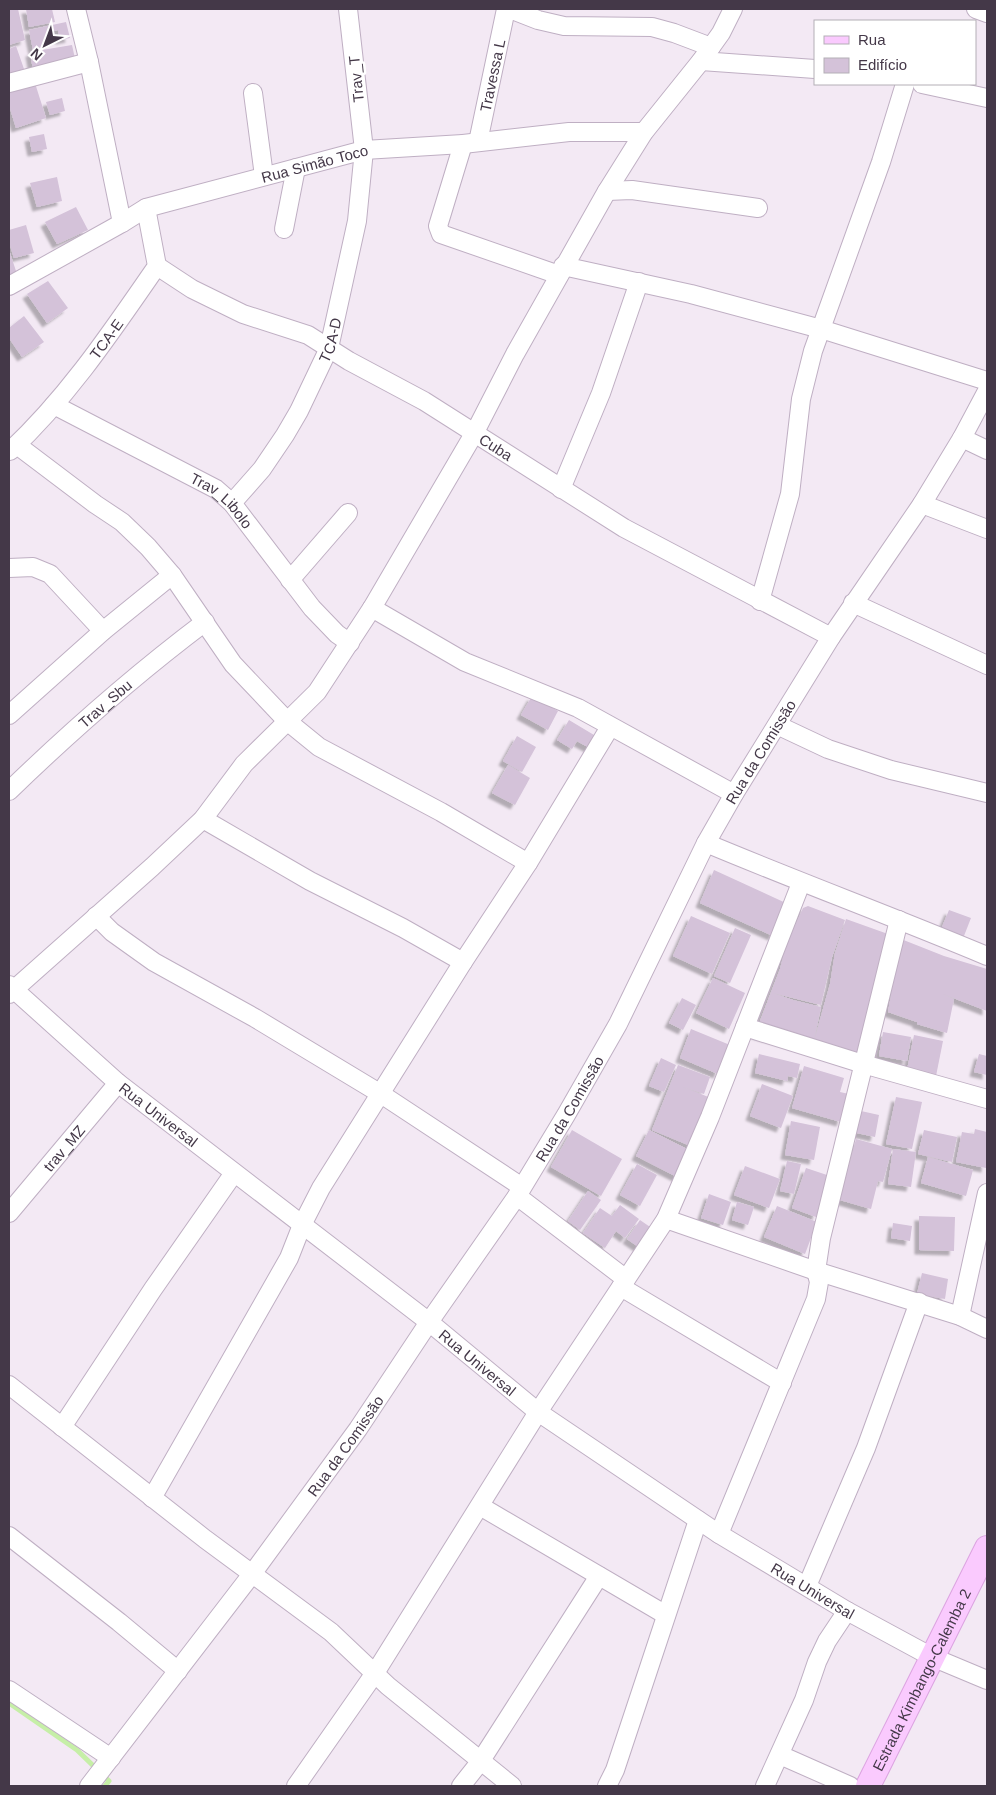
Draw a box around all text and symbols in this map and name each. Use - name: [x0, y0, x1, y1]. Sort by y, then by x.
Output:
- north arrow: [20, 20, 70, 70]
- legend: [814, 20, 976, 85]
- text: Rua: [858, 31, 886, 48]
- street label: Travessa L: [476, 38, 508, 113]
- text: N: [27, 45, 45, 64]
- street label: Trav_T: [345, 55, 367, 103]
- text: Edifício: [858, 56, 907, 73]
- street label: Rua Simão Toco: [259, 141, 370, 186]
- street label: TCA-E: [86, 316, 126, 362]
- street label: TCA-D: [315, 316, 344, 365]
- street label: Cuba: [476, 430, 516, 464]
- street label: Trav_Libolo: [188, 469, 256, 531]
- street label: Trav_Sbu: [75, 676, 135, 731]
- street label: Rua da Comissão: [722, 697, 799, 807]
- street label: Rua da Comissão: [532, 1053, 607, 1164]
- street label: Rua Universal: [116, 1079, 201, 1150]
- street label: trav_MZ: [39, 1121, 88, 1174]
- street label: Rua Universal: [436, 1326, 519, 1399]
- street label: Rua da Comissão: [304, 1392, 386, 1499]
- street label: Rua Universal: [768, 1559, 857, 1622]
- street label: Estrada Kimbango-Calemba 2: [869, 1586, 974, 1773]

